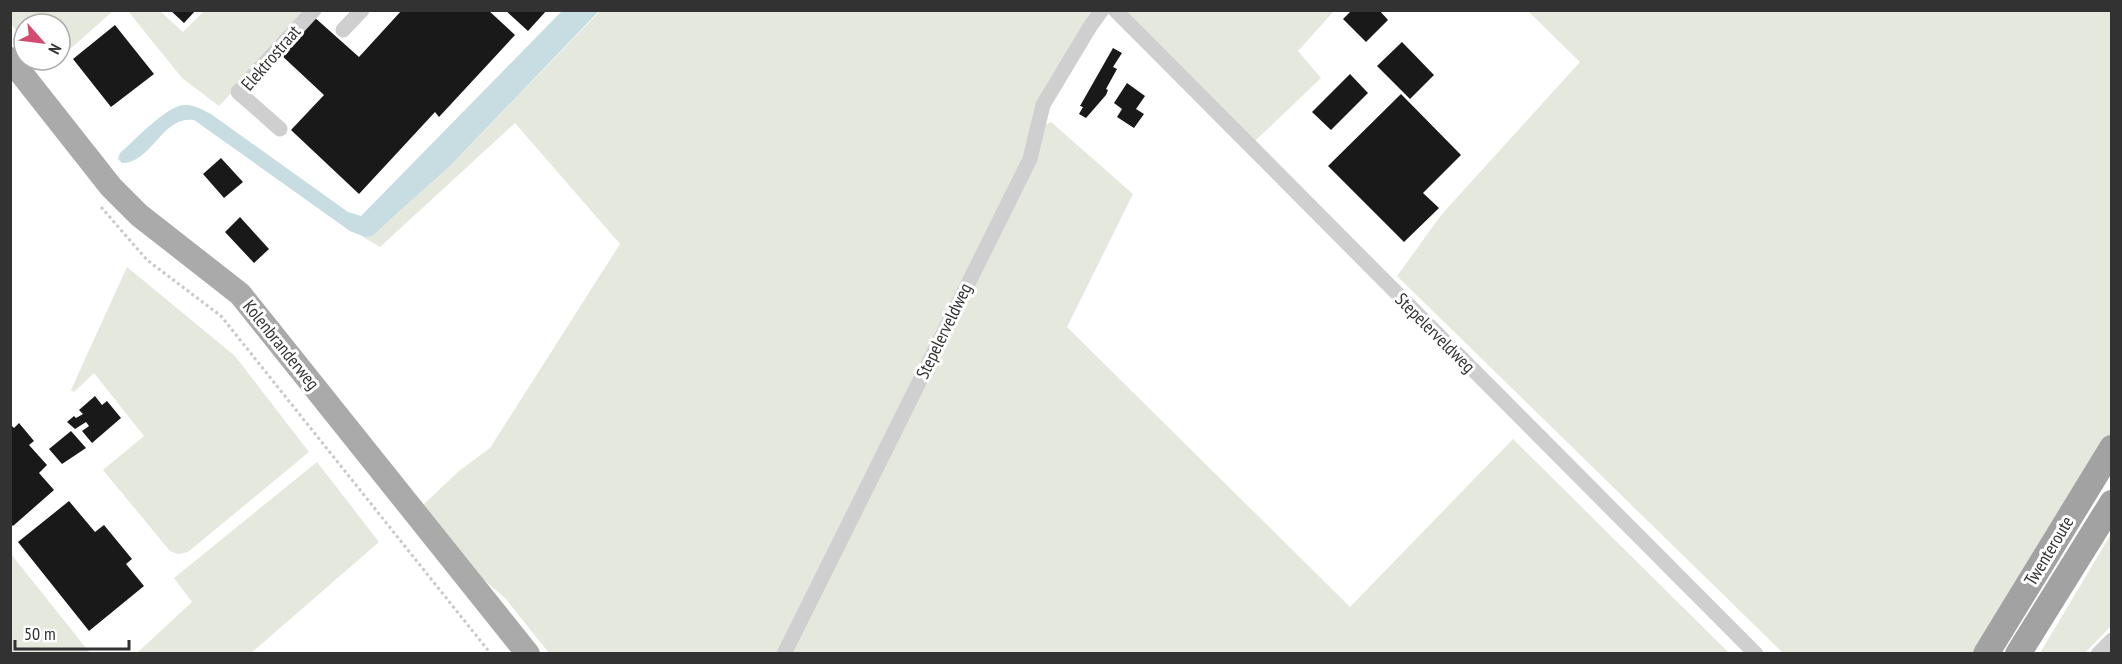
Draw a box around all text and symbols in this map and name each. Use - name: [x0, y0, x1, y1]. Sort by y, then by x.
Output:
- north arrow: [12, 12, 72, 72]
- street label: Elektrostraat: [236, 20, 305, 95]
- text: N: [44, 41, 66, 58]
- street label: Stepelerveldweg: [910, 279, 977, 382]
- street label: Stepelerveldweg: [1391, 288, 1480, 377]
- street label: Kolenbranderweg: [238, 295, 325, 394]
- street label: Twenteroute: [2019, 512, 2078, 590]
- scale bar: [15, 613, 129, 651]
- text: 50 m: [24, 622, 56, 645]

